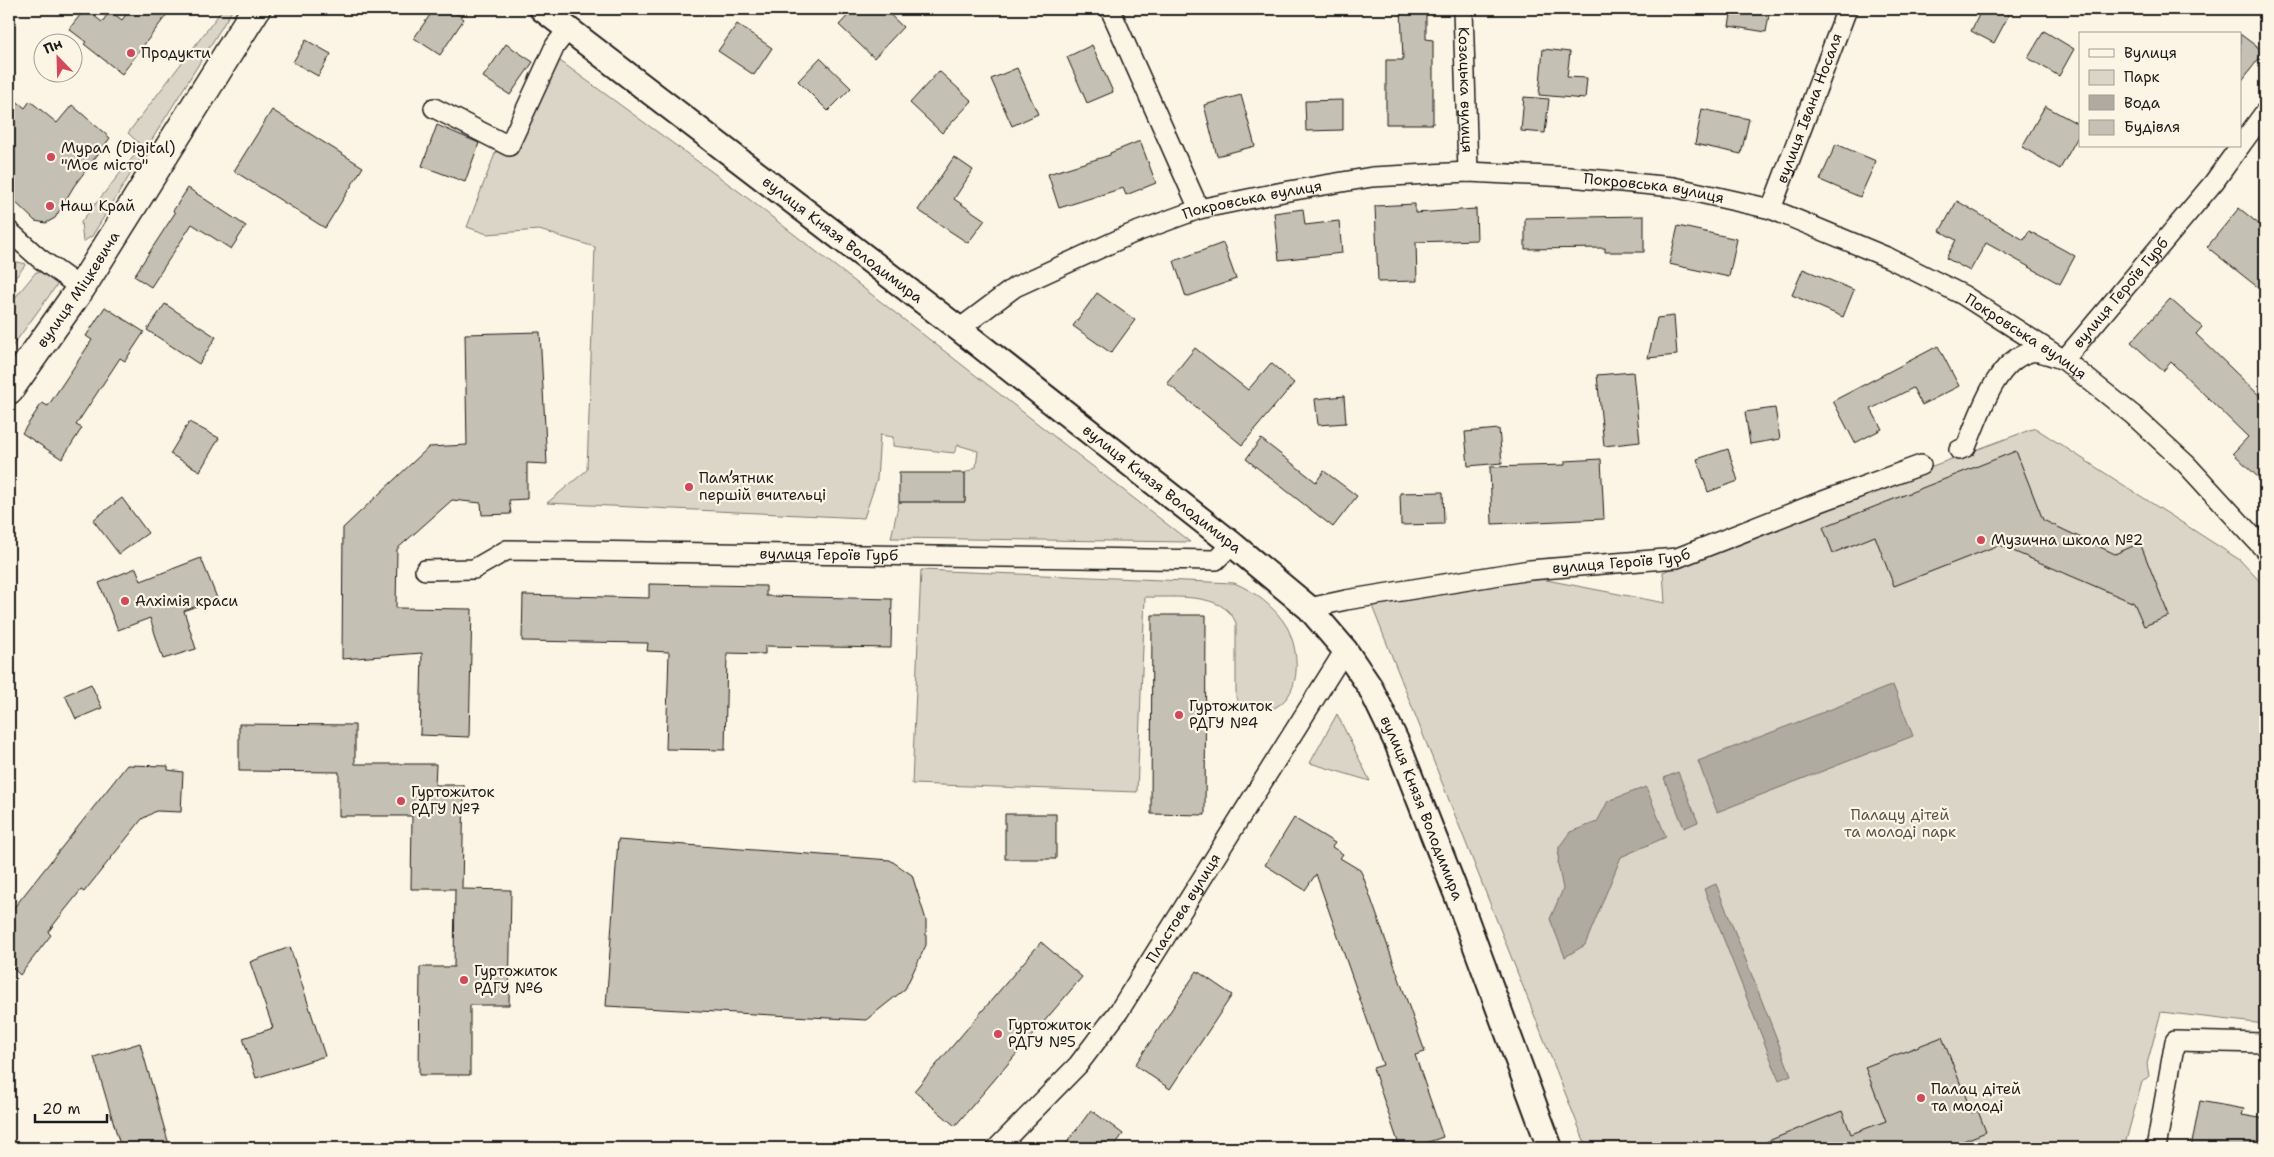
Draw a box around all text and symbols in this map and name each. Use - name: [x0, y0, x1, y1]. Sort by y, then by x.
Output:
- street label: Козацька вулиця: [1454, 27, 1477, 153]
- street label: вулиця Івана Носаля: [1772, 30, 1847, 186]
- north arrow: [32, 32, 82, 82]
- legend: [2079, 32, 2242, 148]
- text: Пн: [41, 34, 65, 58]
- place label: Продукти: [141, 43, 211, 63]
- text: Вулиця: [2124, 43, 2177, 63]
- marker: Продукти: [125, 47, 137, 59]
- text: Парк: [2124, 67, 2160, 87]
- text: Вода: [2124, 93, 2161, 113]
- text: Будівля: [2124, 117, 2180, 137]
- place label: Мурал (Digital) "Моє місто": [61, 138, 175, 175]
- marker: Мурал (Digital) "Моє місто": [45, 151, 57, 163]
- street label: Покровська вулиця: [1583, 168, 1726, 208]
- street label: вулиця Князя Володимира: [758, 172, 928, 308]
- street label: Покровська вулиця: [1180, 176, 1323, 224]
- place label: Наш Край: [60, 196, 135, 216]
- marker: Наш Край: [44, 200, 56, 212]
- street label: вулиця Міцкевича: [32, 227, 124, 352]
- street label: вулиця Героїв Гурб: [2068, 233, 2173, 352]
- street label: Покровська вулиця: [1961, 289, 2091, 384]
- street label: вулиця Князя Володимира: [1078, 420, 1246, 558]
- place label: Пам’ятник першій вчительці: [699, 468, 826, 505]
- marker: Пам’ятник першій вчительці: [683, 481, 695, 493]
- place label: Музична школа №2: [1991, 530, 2143, 550]
- marker: Музична школа №2: [1975, 534, 1987, 546]
- street label: вулиця Героїв Гурб: [759, 544, 898, 566]
- street label: вулиця Героїв Гурб: [1552, 544, 1693, 578]
- place label: Алхімія краси: [135, 591, 238, 611]
- marker: Алхімія краси: [119, 595, 131, 607]
- place label: Гуртожиток РДГУ №4: [1189, 696, 1272, 733]
- marker: Гуртожиток РДГУ №4: [1173, 709, 1185, 721]
- street label: вулиця Князя Володимира: [1375, 712, 1468, 904]
- place label: Гуртожиток РДГУ №7: [411, 782, 494, 819]
- marker: Гуртожиток РДГУ №7: [395, 795, 407, 807]
- park label: Палацу дітей та молоді парк: [1844, 805, 1956, 842]
- street label: Пластова вулиця: [1141, 850, 1225, 967]
- place label: Гуртожиток РДГУ №6: [474, 961, 557, 998]
- marker: Гуртожиток РДГУ №6: [458, 974, 470, 986]
- place label: Гуртожиток РДГУ №5: [1008, 1015, 1091, 1052]
- marker: Гуртожиток РДГУ №5: [992, 1028, 1004, 1040]
- place label: Палац дітей та молоді: [1931, 1079, 2021, 1116]
- scale bar: [35, 1092, 108, 1124]
- marker: Палац дітей та молоді: [1915, 1092, 1927, 1104]
- text: 20 m: [42, 1099, 81, 1119]

